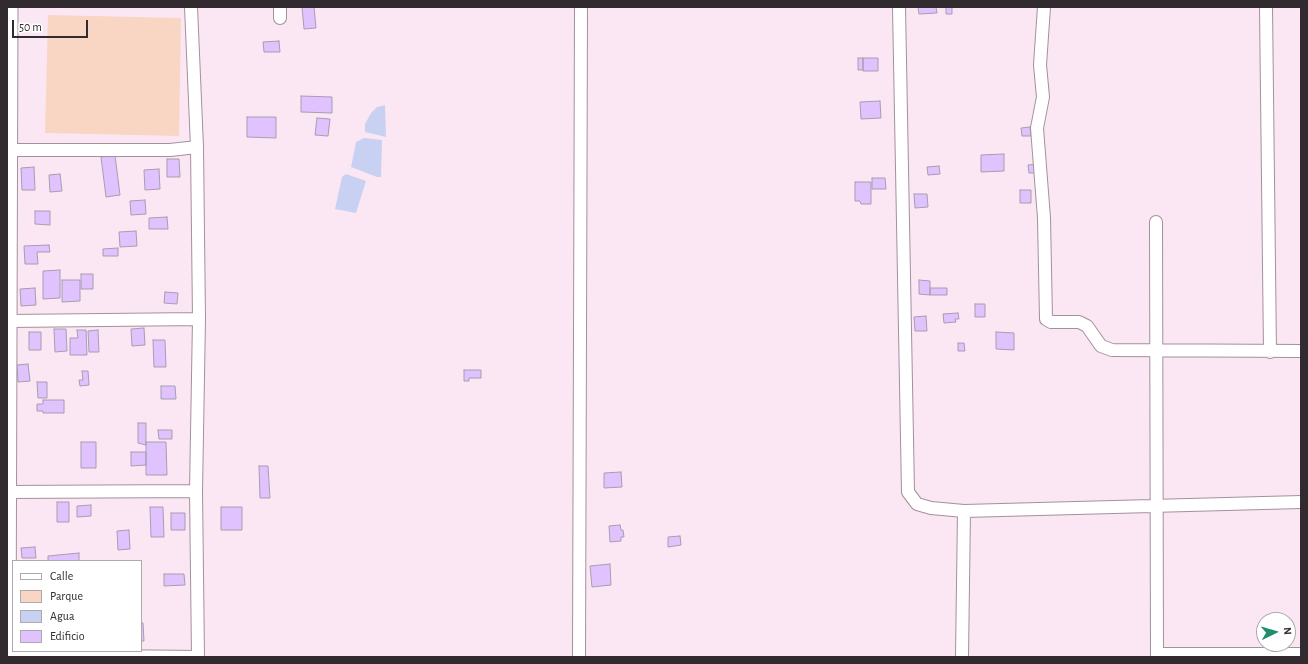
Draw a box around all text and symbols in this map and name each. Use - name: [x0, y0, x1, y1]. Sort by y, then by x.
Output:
- scale bar: [14, 12, 90, 38]
- text: 50 m: [19, 21, 42, 33]
- legend: [12, 560, 142, 652]
- text: Calle: [50, 570, 73, 582]
- text: Parque: [50, 590, 83, 602]
- text: Agua: [50, 610, 74, 622]
- north arrow: [1256, 612, 1296, 652]
- text: N: [1282, 627, 1293, 635]
- text: Edificio: [50, 630, 85, 642]

